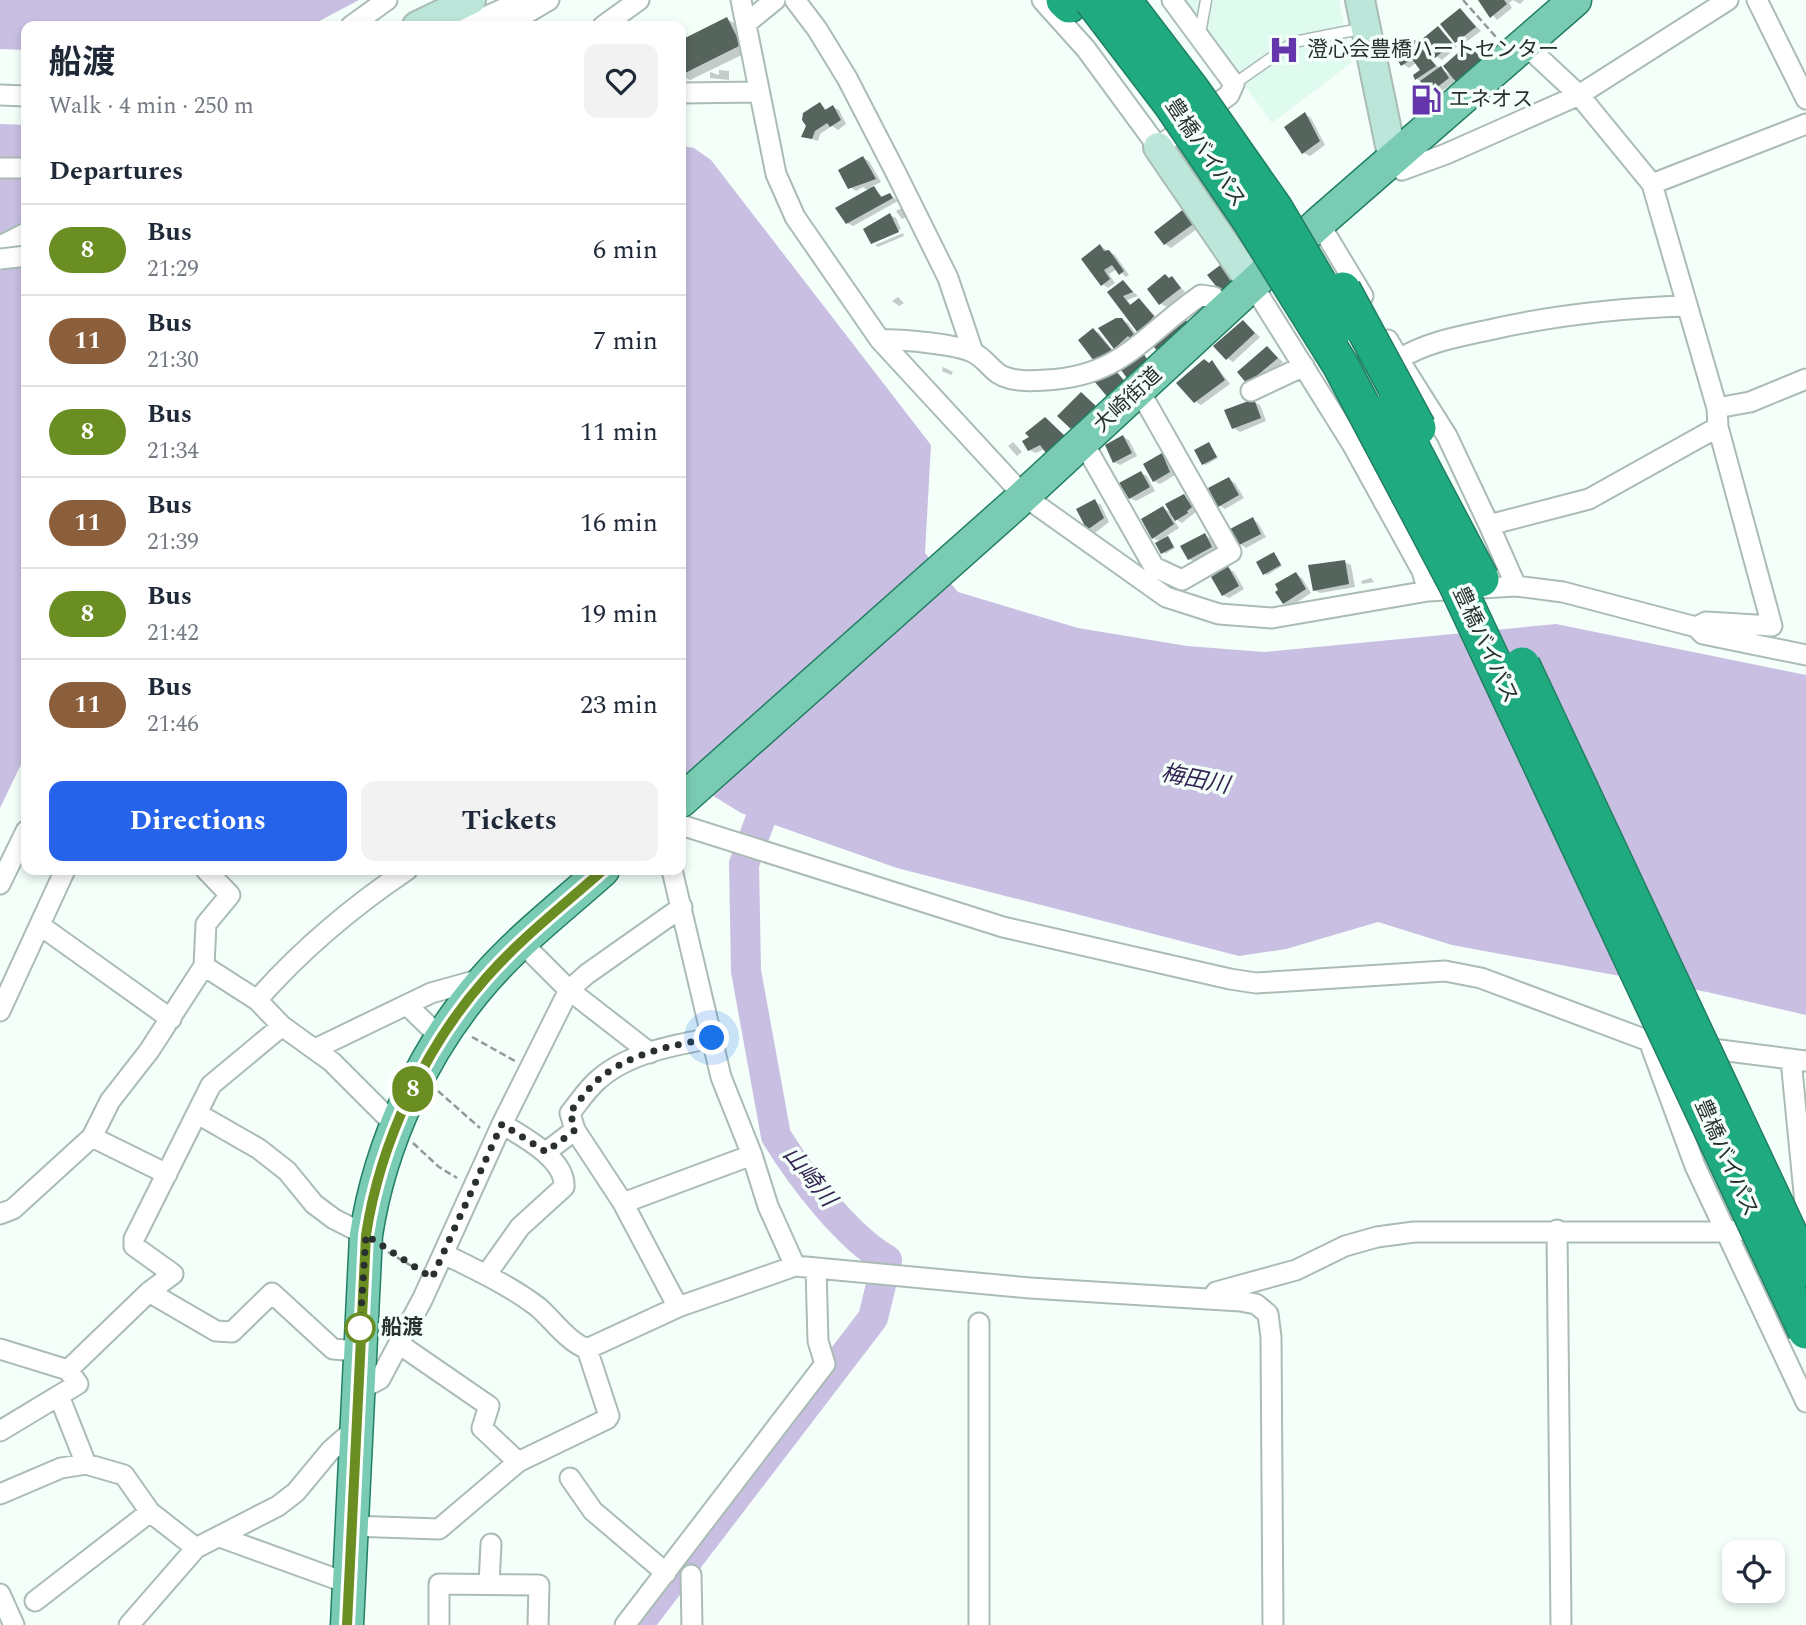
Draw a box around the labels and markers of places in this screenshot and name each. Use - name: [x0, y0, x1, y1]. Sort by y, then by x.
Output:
- hospital icon: 澄心会豊橋ハートセンター: [1267, 33, 1301, 67]
- place label: 澄心会豊橋ハートセンター: [1307, 34, 1559, 66]
- fuel station icon: エネオス: [1409, 83, 1443, 117]
- place label: エネオス: [1449, 84, 1533, 116]
- place label: 船渡: [381, 1312, 423, 1344]
- marker: 船渡: [345, 1313, 375, 1343]

